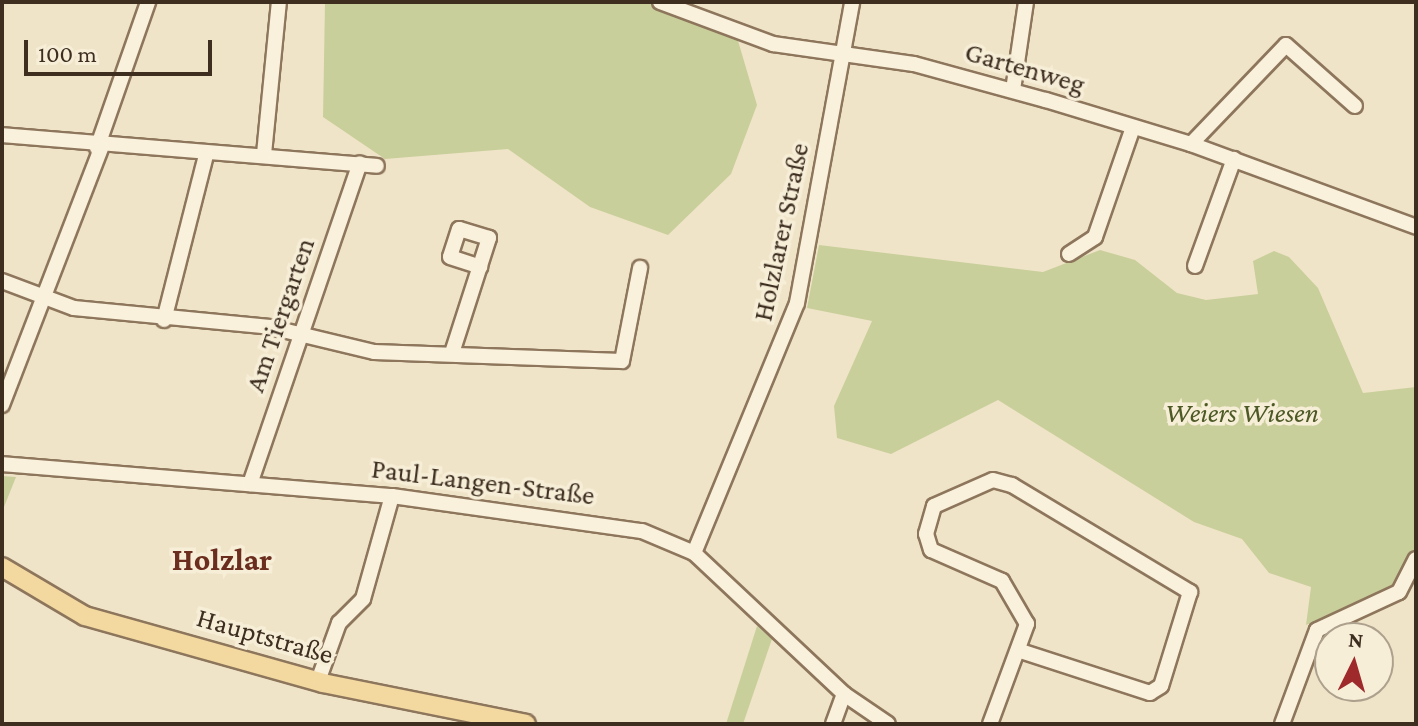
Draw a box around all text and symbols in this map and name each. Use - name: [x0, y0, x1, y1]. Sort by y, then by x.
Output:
- scale bar: [28, 24, 216, 74]
- street label: Gartenweg: [961, 35, 1089, 101]
- text: 100 m: [38, 40, 97, 67]
- street label: Holzlarer Straße: [746, 140, 816, 324]
- street label: Am Tiergarten: [238, 234, 322, 396]
- park label: Weiers Wiesen: [1165, 396, 1319, 430]
- street label: Paul-Langen-Straße: [370, 452, 596, 512]
- district label: Holzlar: [172, 540, 272, 578]
- street label: Hauptstraße: [193, 601, 337, 671]
- north arrow: [1314, 622, 1394, 702]
- text: N: [1347, 626, 1365, 653]

